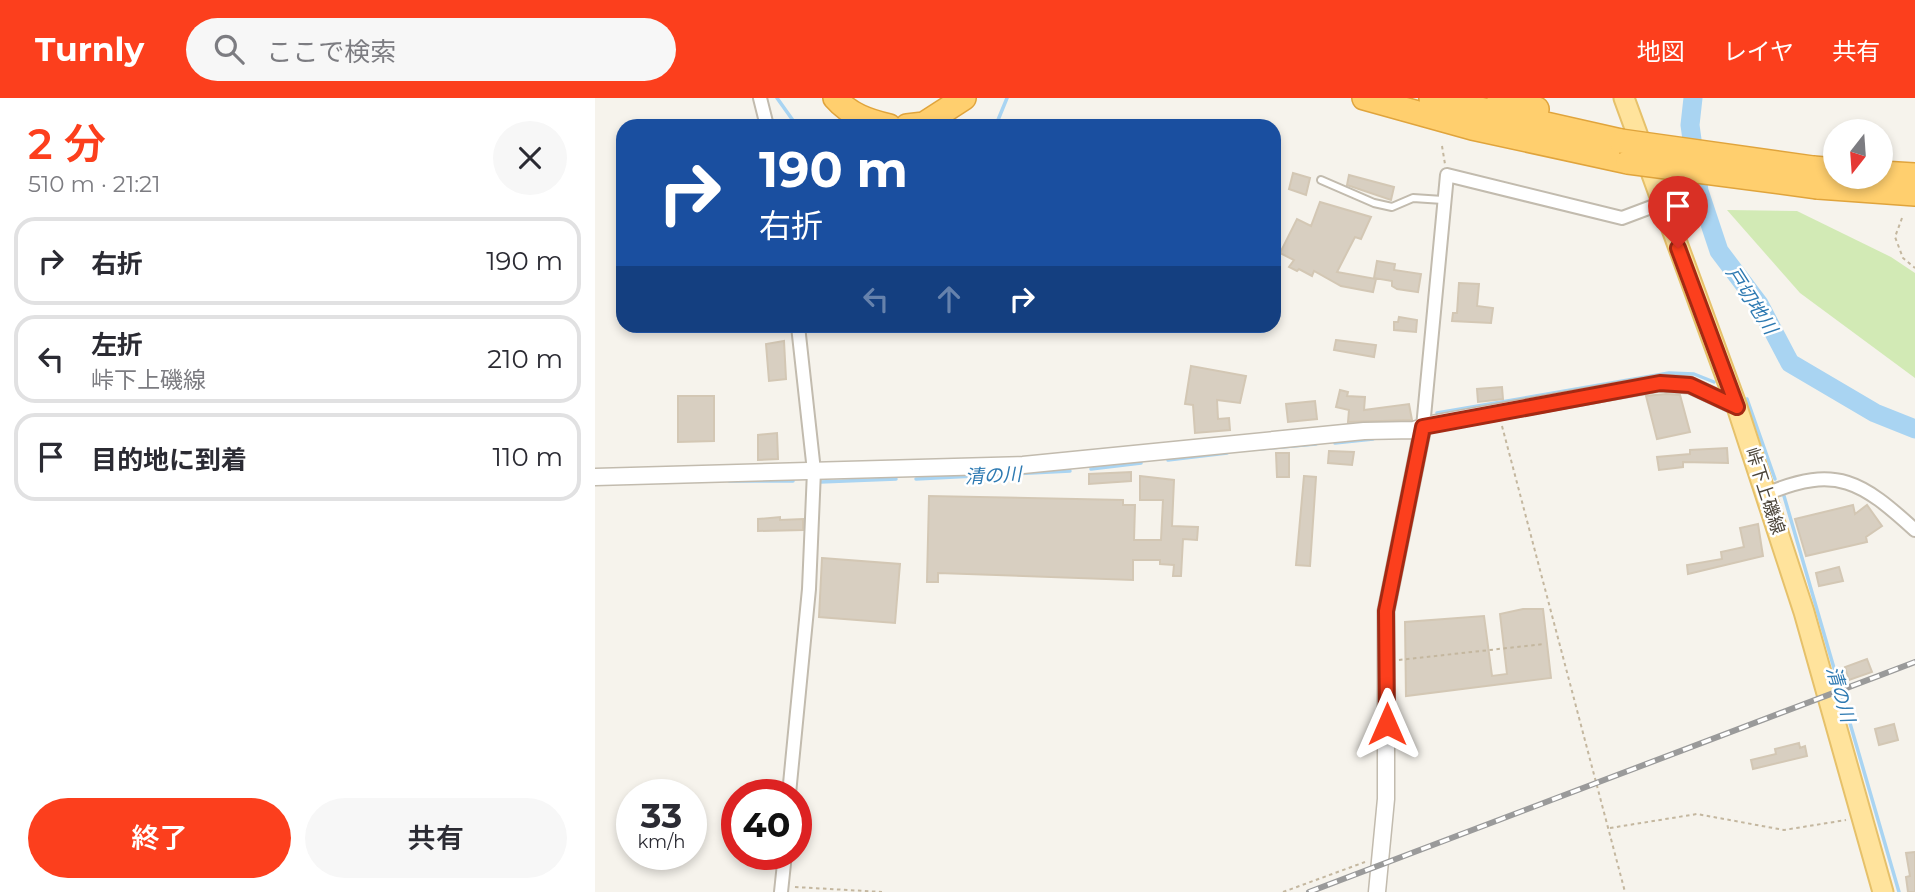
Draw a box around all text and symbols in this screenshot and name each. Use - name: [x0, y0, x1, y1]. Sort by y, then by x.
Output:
- search box: [186, 18, 676, 81]
- text: Turnly: [35, 29, 144, 69]
- icon: search: [210, 30, 248, 68]
- text: ここで検索: [266, 36, 396, 68]
- text: 地図: [1637, 37, 1685, 66]
- text: レイヤ: [1723, 37, 1794, 66]
- text: 共有: [1832, 37, 1880, 66]
- text: 2 分: [28, 118, 106, 170]
- north arrow: [1823, 119, 1893, 189]
- map controls: [1823, 119, 1893, 189]
- button: close: [493, 121, 567, 195]
- text: 190 m: [759, 140, 908, 199]
- icon: right: [644, 147, 735, 238]
- text: 510 m · 21:21: [28, 170, 160, 198]
- pin: [1648, 176, 1708, 248]
- icon: arrive: [1659, 187, 1697, 225]
- text: 右折: [759, 206, 823, 245]
- icon: right: [32, 242, 70, 280]
- text: 190 m: [486, 245, 563, 277]
- text: 右折: [91, 248, 143, 280]
- water label: 戸切地川: [1721, 262, 1783, 340]
- icon: left: [857, 280, 895, 318]
- icon: ahead: [930, 280, 968, 318]
- icon: right: [1003, 280, 1041, 318]
- text: 左折: [91, 329, 143, 361]
- icon: left: [32, 340, 70, 378]
- text: 210 m: [487, 343, 563, 375]
- text: 峠下上磯線: [91, 366, 206, 394]
- icon: arrive: [32, 438, 70, 476]
- text: 110 m: [493, 441, 563, 473]
- text: 目的地に到着: [91, 444, 247, 476]
- street label: 峠下上磯線: [1741, 445, 1789, 537]
- water label: 清の川: [964, 462, 1024, 488]
- water label: 清の川: [1822, 664, 1860, 727]
- position arrow: [1350, 687, 1424, 761]
- speed limit sign: 40: [721, 779, 812, 870]
- text: 33: [641, 794, 682, 837]
- button: 終了: [28, 798, 291, 878]
- button: 共有: [305, 798, 567, 878]
- text: km/h: [637, 831, 686, 853]

